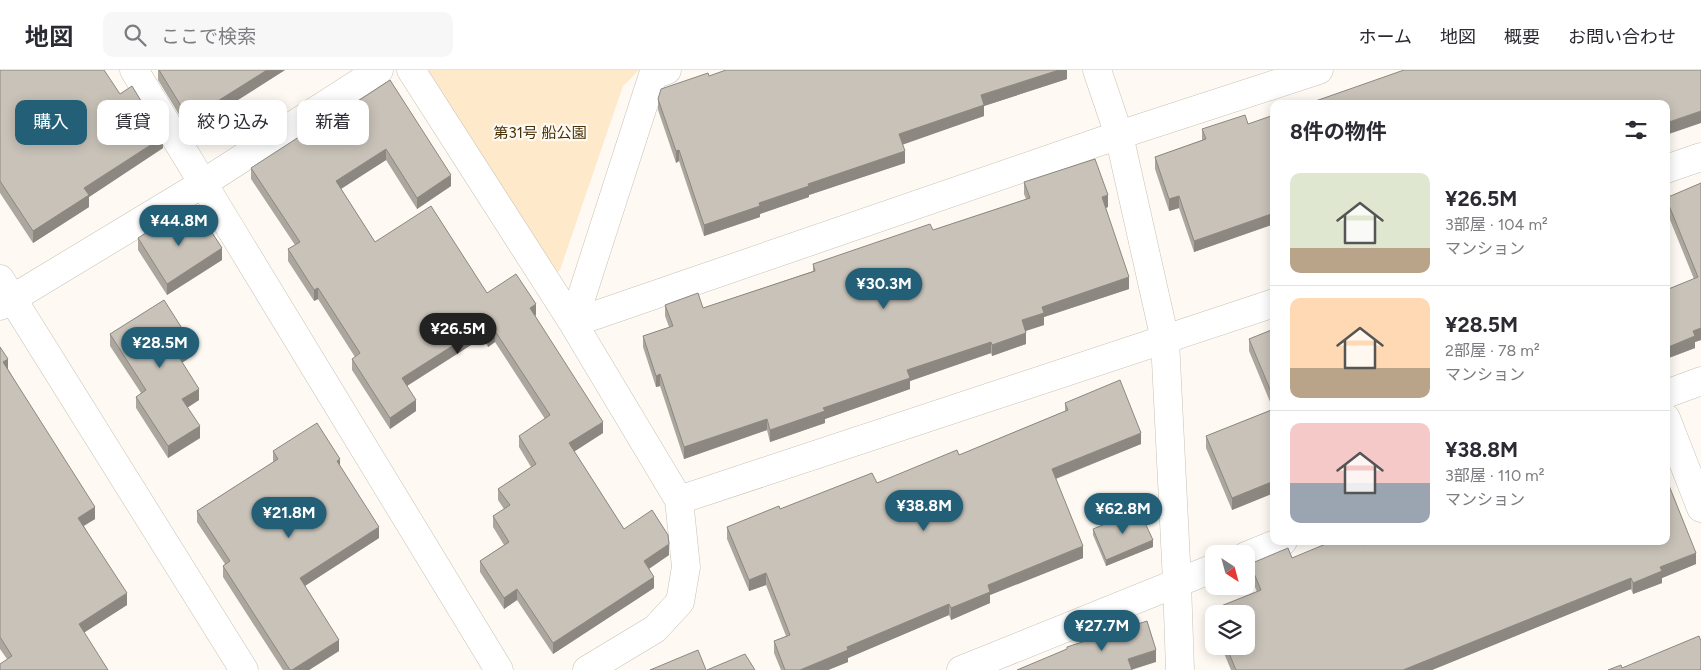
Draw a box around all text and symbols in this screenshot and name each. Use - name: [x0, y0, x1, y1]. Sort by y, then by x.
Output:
- search box: [103, 12, 453, 57]
- icon: search: [121, 21, 149, 49]
- text: 地図: [25, 22, 73, 51]
- text: ここで検索: [161, 25, 256, 48]
- text: ホーム: [1359, 26, 1412, 48]
- text: 地図: [1440, 26, 1476, 48]
- text: 概要: [1504, 26, 1540, 48]
- text: お問い合わせ: [1568, 26, 1676, 48]
- chip: 購入: [15, 100, 87, 145]
- chip: 賃貸: [97, 100, 169, 145]
- chip: 絞り込み: [179, 100, 287, 145]
- chip: 新着: [297, 100, 369, 145]
- icon: filters: [1622, 116, 1650, 144]
- text: 8件の物件: [1290, 119, 1387, 144]
- park label: 第31号 船公園: [493, 124, 587, 142]
- text: ¥26.5M: [1445, 186, 1517, 211]
- icon: home: [1330, 193, 1390, 253]
- pin: ¥44.8M: [138, 204, 220, 247]
- text: ¥44.8M: [150, 211, 208, 230]
- text: 3部屋 · 104 m²: [1445, 215, 1548, 234]
- text: マンション: [1445, 239, 1525, 258]
- pin: ¥30.3M: [843, 268, 925, 310]
- text: ¥30.3M: [856, 274, 912, 293]
- pin: ¥26.5M: [417, 312, 499, 355]
- text: ¥28.5M: [1445, 312, 1518, 337]
- icon: home: [1330, 318, 1390, 378]
- text: ¥26.5M: [430, 319, 486, 338]
- pin: ¥28.5M: [119, 326, 201, 369]
- text: ¥28.5M: [132, 333, 188, 352]
- text: 2部屋 · 78 m²: [1445, 341, 1540, 360]
- text: マンション: [1445, 365, 1525, 384]
- text: ¥38.8M: [1445, 437, 1518, 462]
- icon: home: [1330, 443, 1390, 503]
- text: 3部屋 · 110 m²: [1445, 466, 1545, 485]
- pin: ¥38.8M: [883, 490, 965, 532]
- text: マンション: [1445, 490, 1525, 509]
- pin: ¥62.8M: [1082, 492, 1164, 535]
- pin: ¥21.8M: [248, 496, 330, 539]
- text: ¥38.8M: [896, 496, 952, 515]
- text: ¥62.8M: [1095, 499, 1151, 518]
- text: ¥21.8M: [262, 503, 316, 522]
- north arrow: [1205, 545, 1255, 595]
- map controls: [1205, 545, 1255, 655]
- button: layers: [1205, 605, 1255, 655]
- pin: ¥27.7M: [1061, 610, 1143, 652]
- text: ¥27.7M: [1075, 616, 1129, 635]

